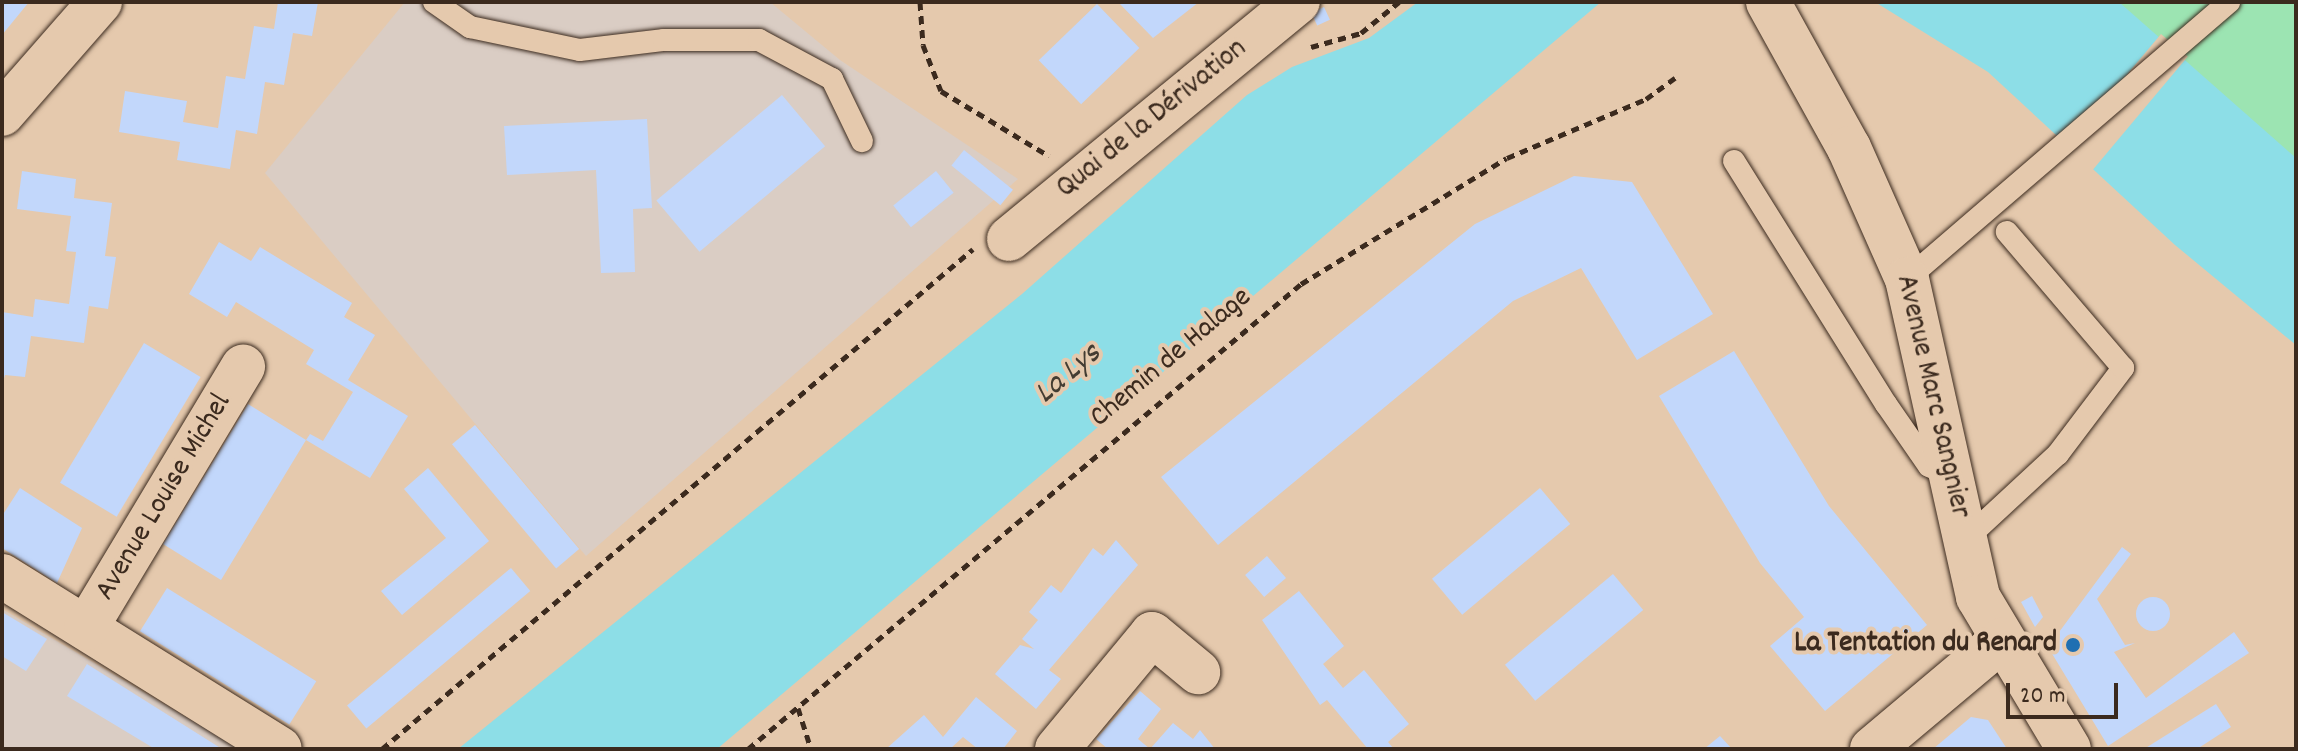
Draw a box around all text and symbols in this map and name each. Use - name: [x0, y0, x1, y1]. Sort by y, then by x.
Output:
- street label: Quai de la Dérivation: [1051, 32, 1255, 208]
- street label: Avenue Marc Sangnier: [1885, 272, 1977, 522]
- street label: Chemin de Halage: [1084, 281, 1260, 437]
- water label: La Lys: [1028, 336, 1110, 414]
- street label: Avenue Louise Michel: [89, 388, 241, 608]
- place label: La Tentation du Renard: [1794, 627, 2057, 663]
- marker: La Tentation du Renard: [2064, 636, 2082, 654]
- scale bar: [2010, 667, 2122, 717]
- text: 20 m: [2020, 680, 2066, 714]

